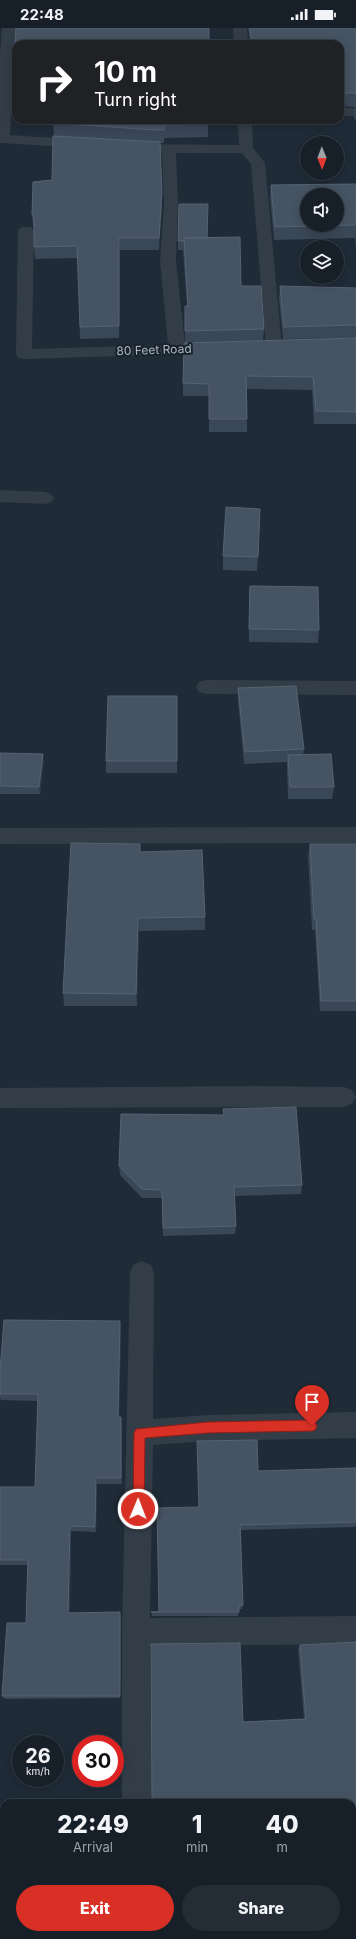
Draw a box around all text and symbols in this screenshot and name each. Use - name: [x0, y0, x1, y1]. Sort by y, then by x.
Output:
- text: 22:48: [20, 5, 64, 24]
- text: 10 m: [94, 55, 157, 89]
- icon: right: [28, 56, 80, 108]
- text: Turn right: [94, 89, 177, 110]
- north arrow: [300, 136, 344, 180]
- map controls: [300, 136, 344, 284]
- button: sound: [300, 188, 344, 232]
- button: layers: [300, 240, 344, 284]
- street label: 80 Feet Road: [116, 341, 192, 358]
- pin: [295, 1385, 329, 1426]
- icon: arrive: [301, 1391, 323, 1413]
- position arrow: [117, 1488, 159, 1530]
- speed limit sign: 30: [72, 1735, 124, 1787]
- text: 26: [25, 1744, 51, 1768]
- text: km/h: [26, 1765, 50, 1777]
- text: 22:49: [57, 1810, 129, 1839]
- text: 1: [192, 1810, 202, 1839]
- text: 40: [266, 1810, 299, 1839]
- text: Arrival: [73, 1839, 113, 1855]
- text: min: [186, 1839, 208, 1855]
- text: m: [276, 1839, 288, 1855]
- button: Exit: [16, 1885, 174, 1931]
- button: Share: [182, 1885, 340, 1931]

